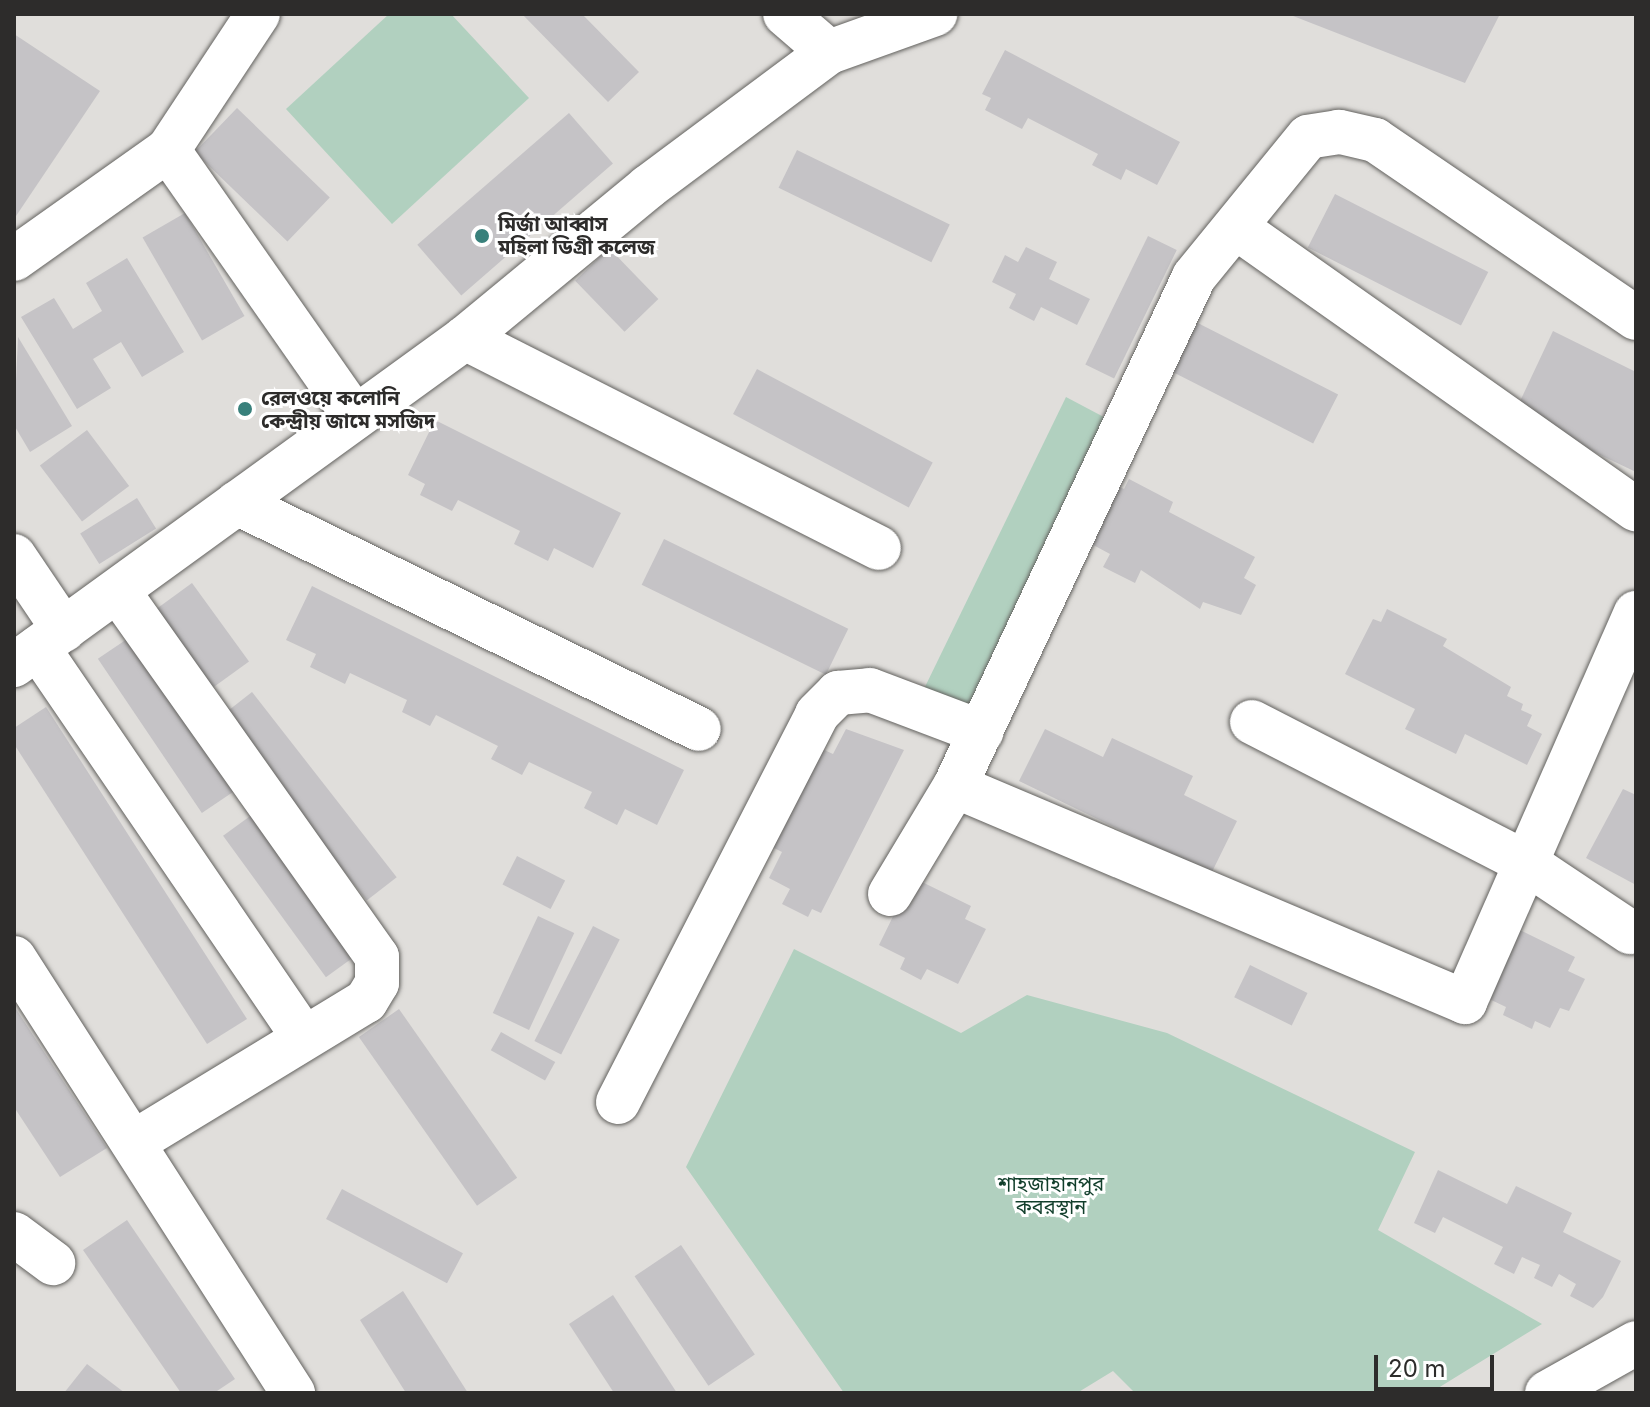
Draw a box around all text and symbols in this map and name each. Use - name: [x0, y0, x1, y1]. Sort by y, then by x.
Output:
- place label: মির্জা আব্বাস মহিলা ডিগ্রী কলেজ: [498, 212, 655, 259]
- marker: মির্জা আব্বাস মহিলা ডিগ্রী কলেজ: [473, 227, 491, 245]
- place label: রেলওয়ে কলোনি কেন্দ্রীয় জামে মসজিদ: [261, 386, 435, 433]
- marker: রেলওয়ে কলোনি কেন্দ্রীয় জামে মসজিদ: [236, 400, 254, 418]
- park label: শাহজাহানপুর কবরস্থান: [998, 1172, 1104, 1219]
- scale bar: [1378, 1339, 1498, 1389]
- text: 20 m: [1388, 1354, 1446, 1383]

